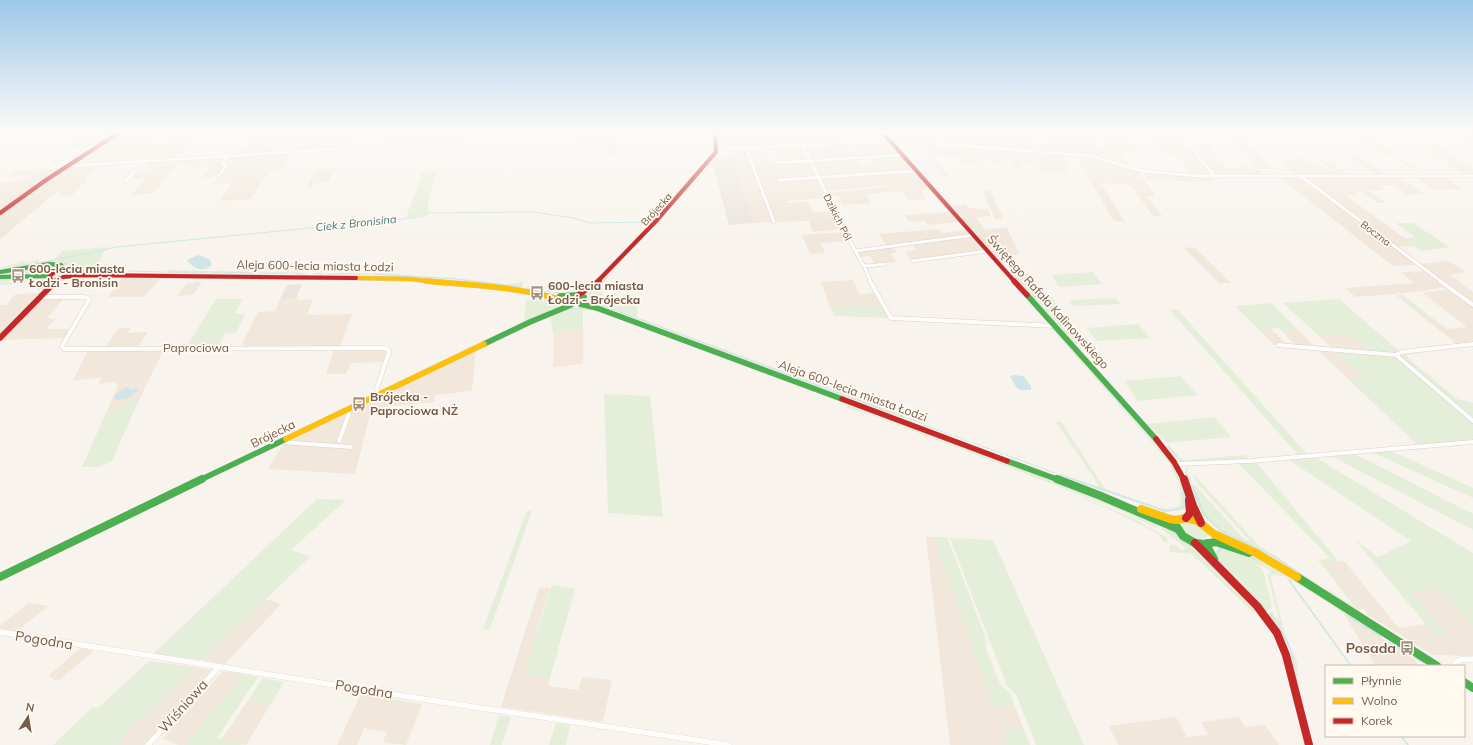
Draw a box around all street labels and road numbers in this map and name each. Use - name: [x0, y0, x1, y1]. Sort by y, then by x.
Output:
- street label: Brójecka: [638, 190, 675, 229]
- street label: Dzikich Pól: [820, 192, 855, 243]
- street label: Boczna: [1358, 218, 1393, 249]
- street label: Świętego Rafała Kalinowskiego: [984, 232, 1113, 372]
- street label: Aleja 600-lecia miasta Łodzi: [236, 257, 394, 274]
- street label: Paprociowa: [163, 340, 229, 355]
- street label: Aleja 600-lecia miasta Łodzi: [777, 357, 930, 425]
- street label: Brójecka: [248, 416, 298, 451]
- street label: Pogodna: [14, 627, 74, 653]
- street label: Wiśniowa: [154, 676, 212, 736]
- street label: Pogodna: [334, 676, 394, 702]

